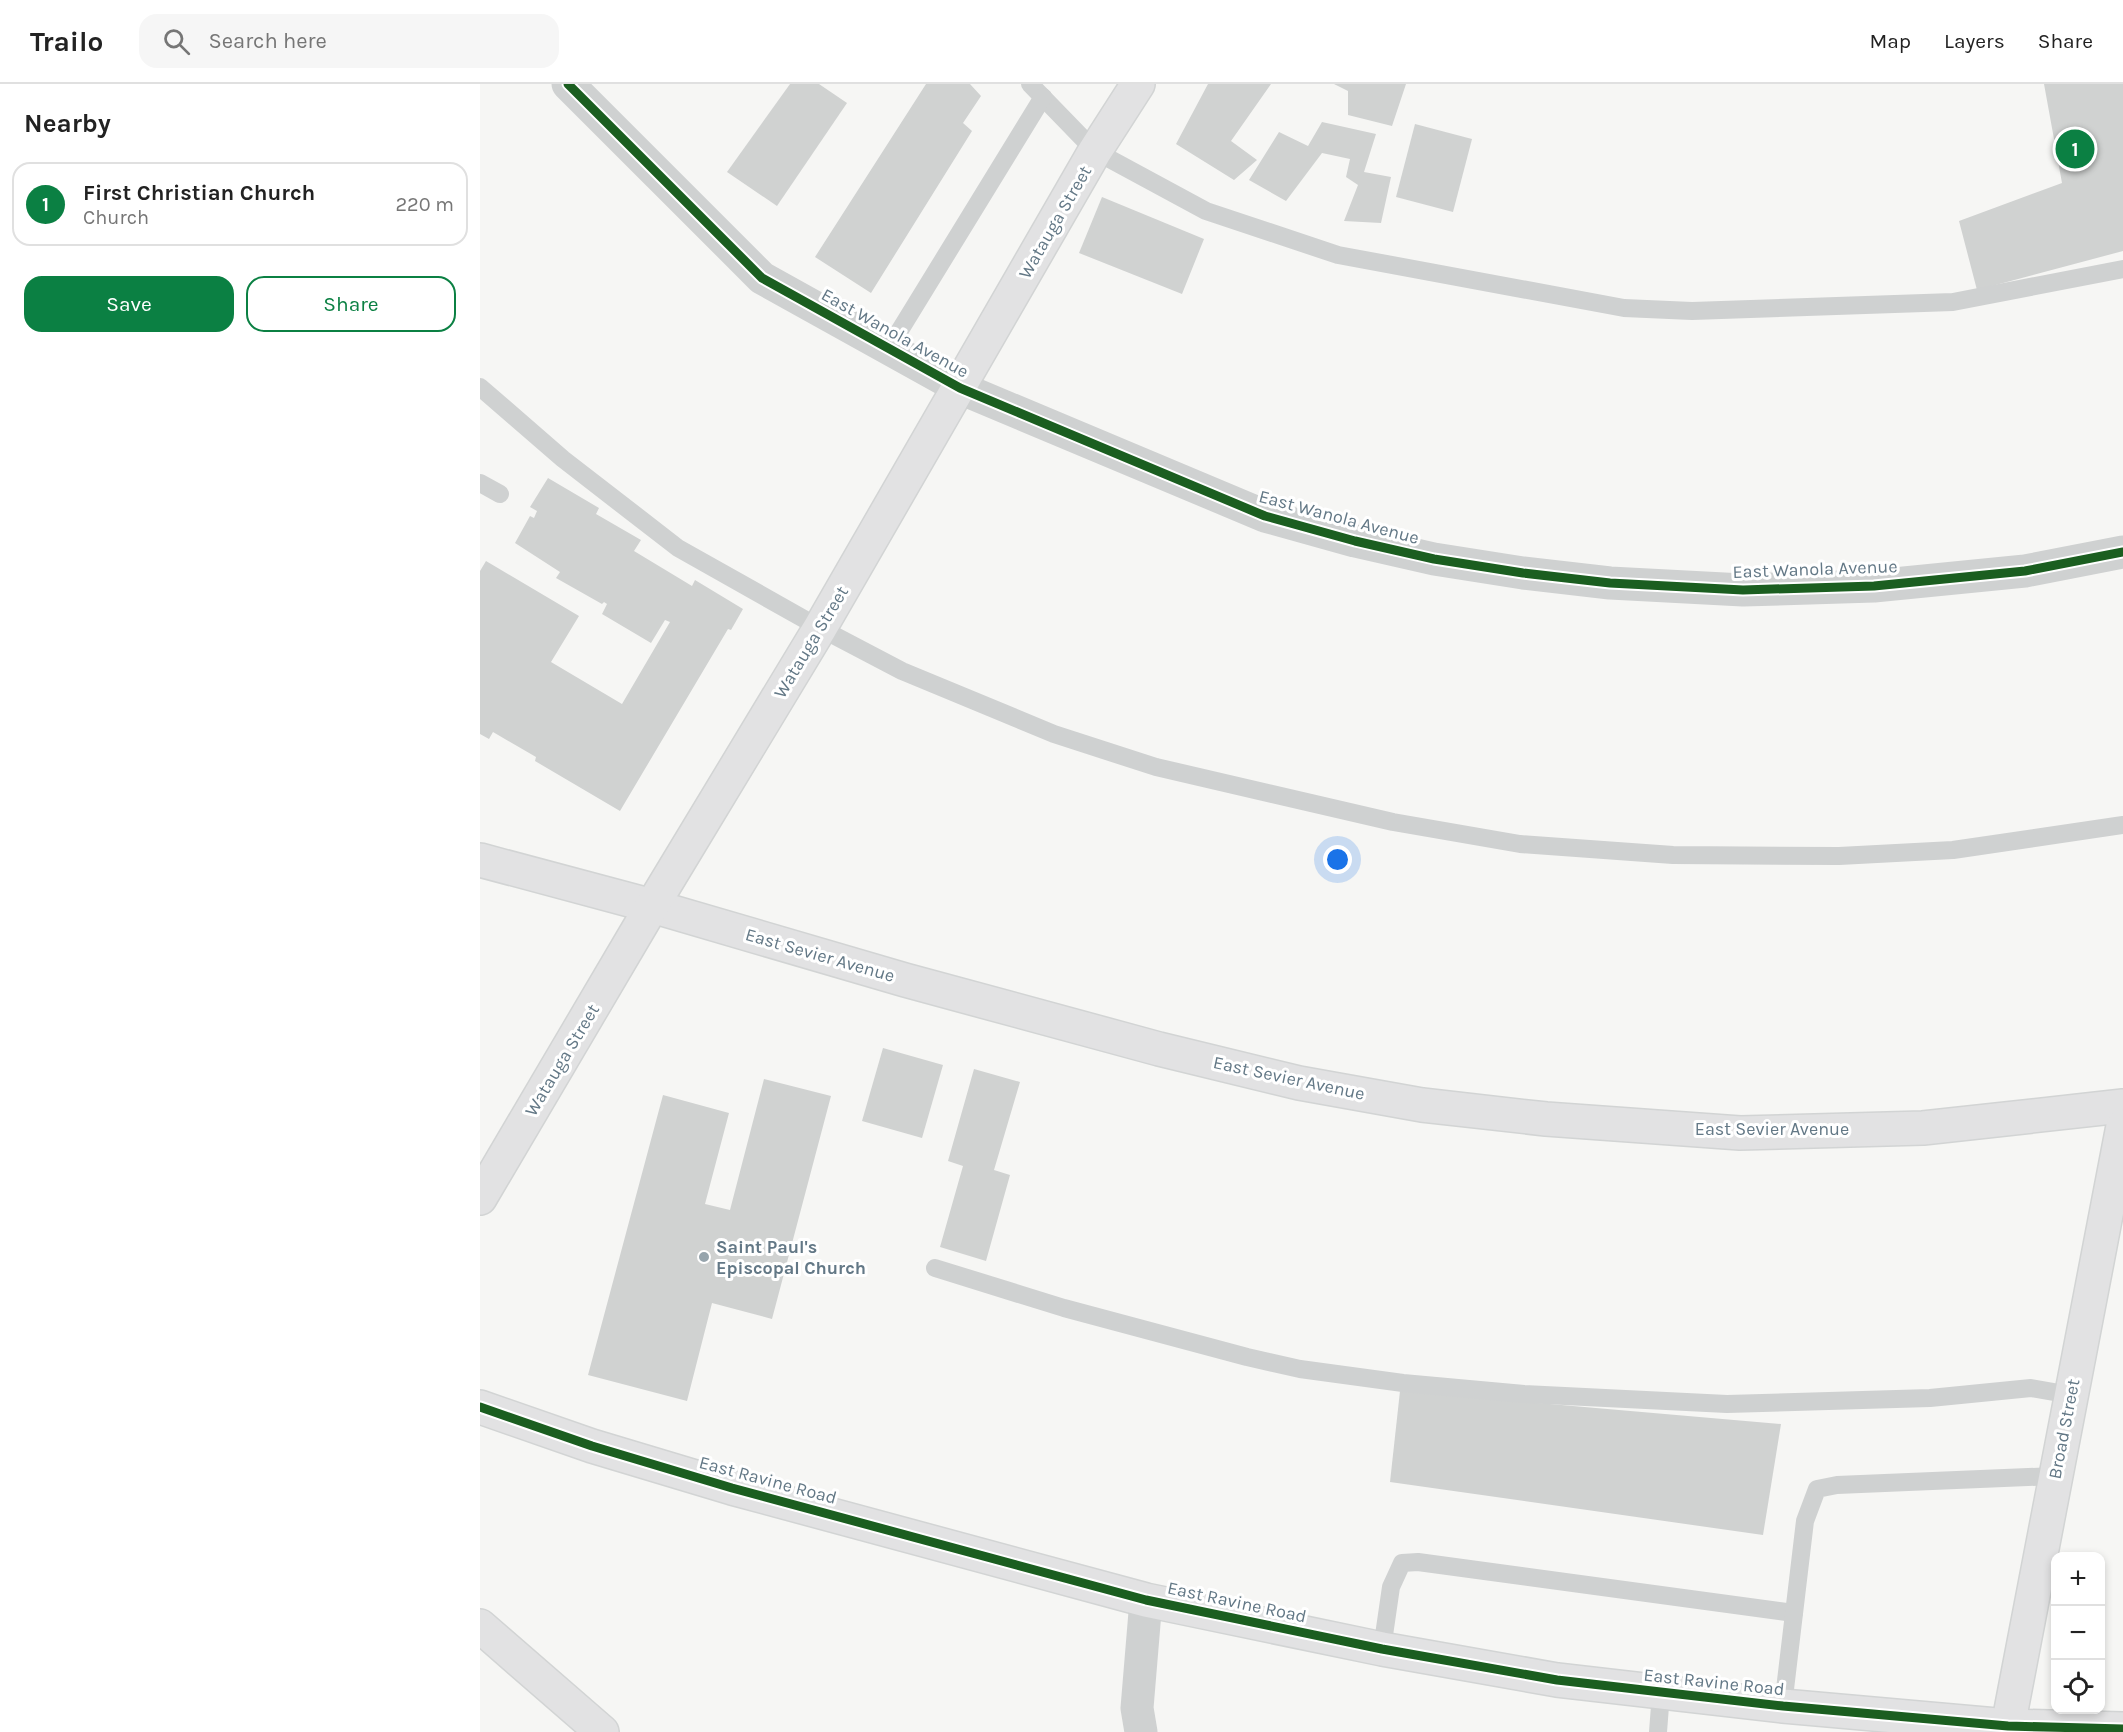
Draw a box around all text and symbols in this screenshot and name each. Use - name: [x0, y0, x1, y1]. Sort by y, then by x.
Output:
- search box: [139, 14, 559, 68]
- text: Trailo: [30, 25, 103, 58]
- icon: search: [160, 25, 193, 58]
- text: Search here: [208, 28, 327, 54]
- text: Map: [1869, 29, 1911, 53]
- text: Layers: [1944, 29, 2005, 53]
- text: Share: [2038, 29, 2093, 53]
- text: Nearby: [24, 108, 111, 139]
- pin: 1: [2056, 126, 2094, 172]
- street label: Watauga Street: [1014, 161, 1096, 282]
- text: First Christian Church: [83, 180, 315, 206]
- text: 1: [42, 193, 49, 216]
- text: 220 m: [395, 193, 454, 216]
- text: Church: [83, 206, 149, 229]
- button: Save: [24, 276, 234, 332]
- button: Share: [246, 276, 456, 332]
- street label: East Wanola Avenue: [817, 283, 973, 383]
- street label: East Wanola Avenue: [1256, 485, 1422, 549]
- street label: East Wanola Avenue: [1732, 555, 1898, 583]
- street label: Watauga Street: [769, 582, 853, 702]
- your location: [1323, 845, 1352, 874]
- street label: East Sevier Avenue: [743, 923, 897, 987]
- street label: Watauga Street: [520, 1000, 604, 1120]
- street label: East Sevier Avenue: [1211, 1051, 1367, 1105]
- street label: East Sevier Avenue: [1695, 1118, 1849, 1140]
- place label: Saint Paul's Episcopal Church: [716, 1236, 866, 1279]
- marker: Saint Paul's Episcopal Church: [697, 1250, 711, 1264]
- street label: Broad Street: [2043, 1377, 2085, 1481]
- street label: East Ravine Road: [697, 1451, 839, 1509]
- map controls: [2051, 1552, 2105, 1714]
- button: +: [2051, 1552, 2105, 1606]
- street label: East Ravine Road: [1165, 1577, 1309, 1627]
- button: −: [2051, 1606, 2105, 1660]
- button: locate: [2051, 1660, 2105, 1714]
- street label: East Ravine Road: [1642, 1664, 1786, 1700]

